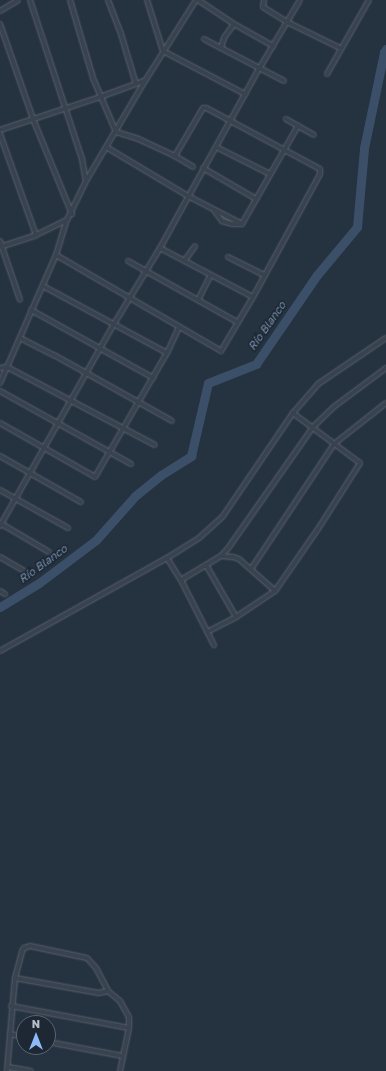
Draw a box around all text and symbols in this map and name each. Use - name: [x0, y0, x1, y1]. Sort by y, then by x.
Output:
- water label: Río Blanco: [245, 299, 289, 353]
- water label: Río Blanco: [16, 542, 70, 586]
- north arrow: [16, 1015, 56, 1055]
- text: N: [32, 1017, 40, 1030]

